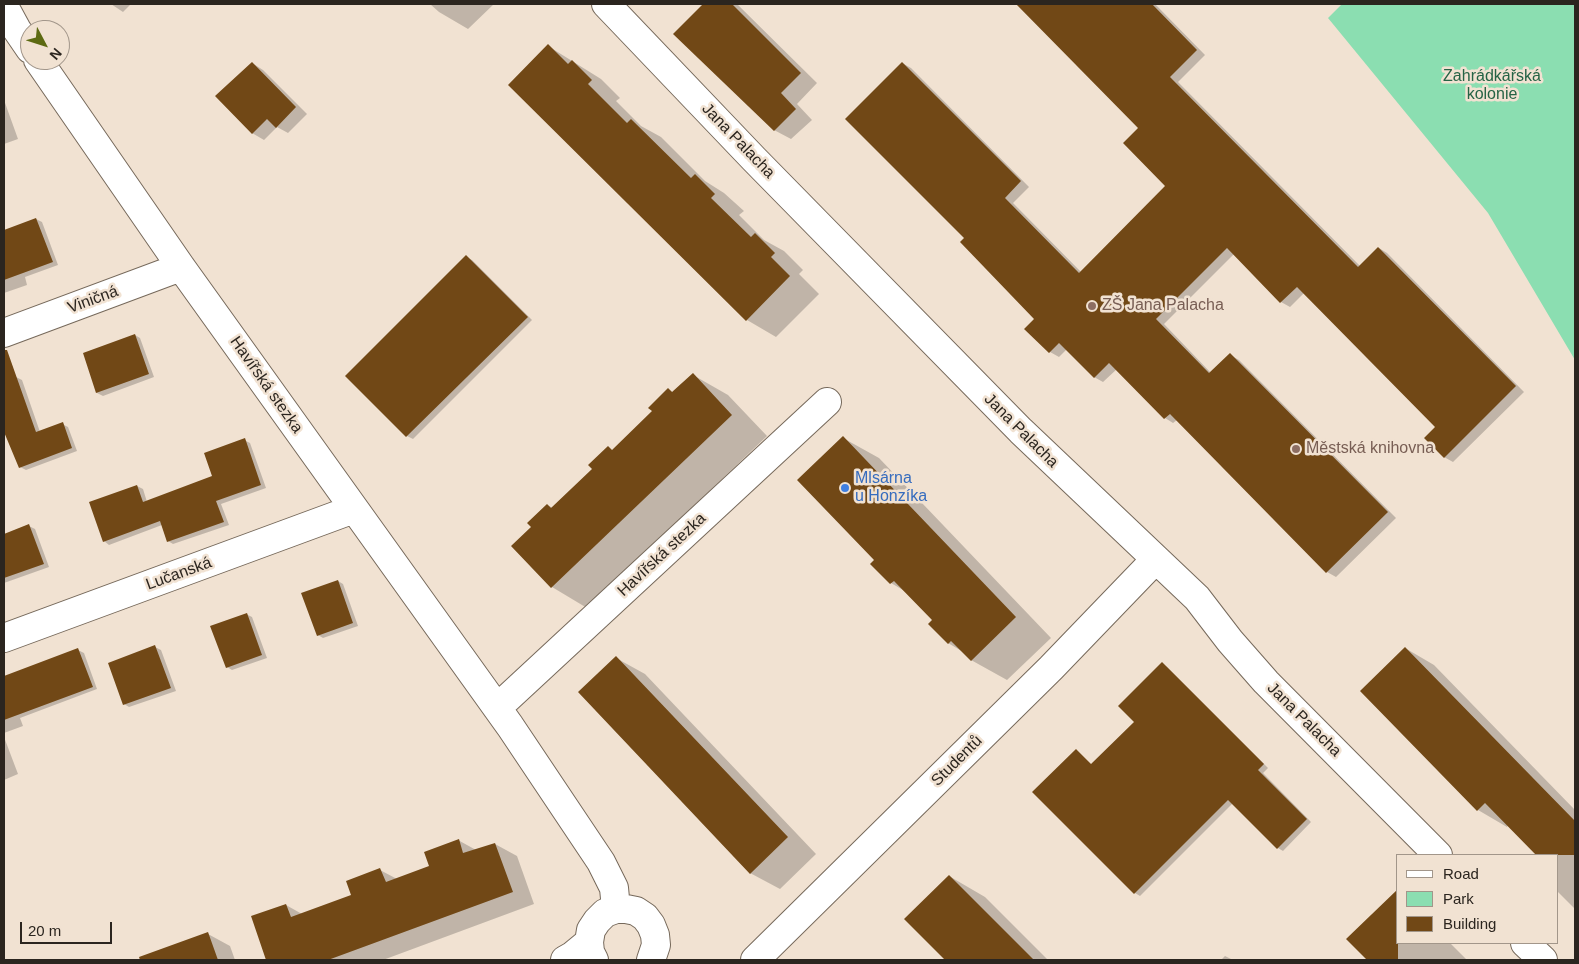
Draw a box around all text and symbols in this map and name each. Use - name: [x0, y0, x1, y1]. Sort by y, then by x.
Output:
- north arrow: [20, 20, 70, 70]
- text: N: [46, 45, 65, 63]
- park label: Zahrádkářská kolonie: [1443, 67, 1541, 105]
- street label: Jana Palacha: [697, 99, 779, 183]
- street label: Viničná: [65, 282, 121, 318]
- place label: ZŠ Jana Palacha: [1102, 296, 1224, 316]
- marker: ZŠ Jana Palacha: [1086, 300, 1098, 312]
- street label: Havířská stezka: [225, 333, 307, 437]
- street label: Jana Palacha: [980, 390, 1062, 472]
- place label: Městská knihovna: [1306, 439, 1434, 459]
- marker: Městská knihovna: [1290, 443, 1302, 455]
- place label: Mlsárna u Honzíka: [855, 469, 927, 507]
- marker: Mlsárna u Honzíka: [839, 482, 851, 494]
- street label: Havířská stezka: [614, 509, 710, 601]
- street label: Lučanská: [144, 553, 214, 595]
- street label: Jana Palacha: [1263, 679, 1345, 761]
- street label: Studentů: [928, 732, 986, 790]
- legend: [1396, 854, 1559, 944]
- text: Road: [1443, 865, 1479, 882]
- text: Park: [1443, 890, 1474, 907]
- scale bar: [22, 912, 115, 944]
- text: Building: [1443, 915, 1496, 932]
- text: 20 m: [28, 922, 61, 939]

